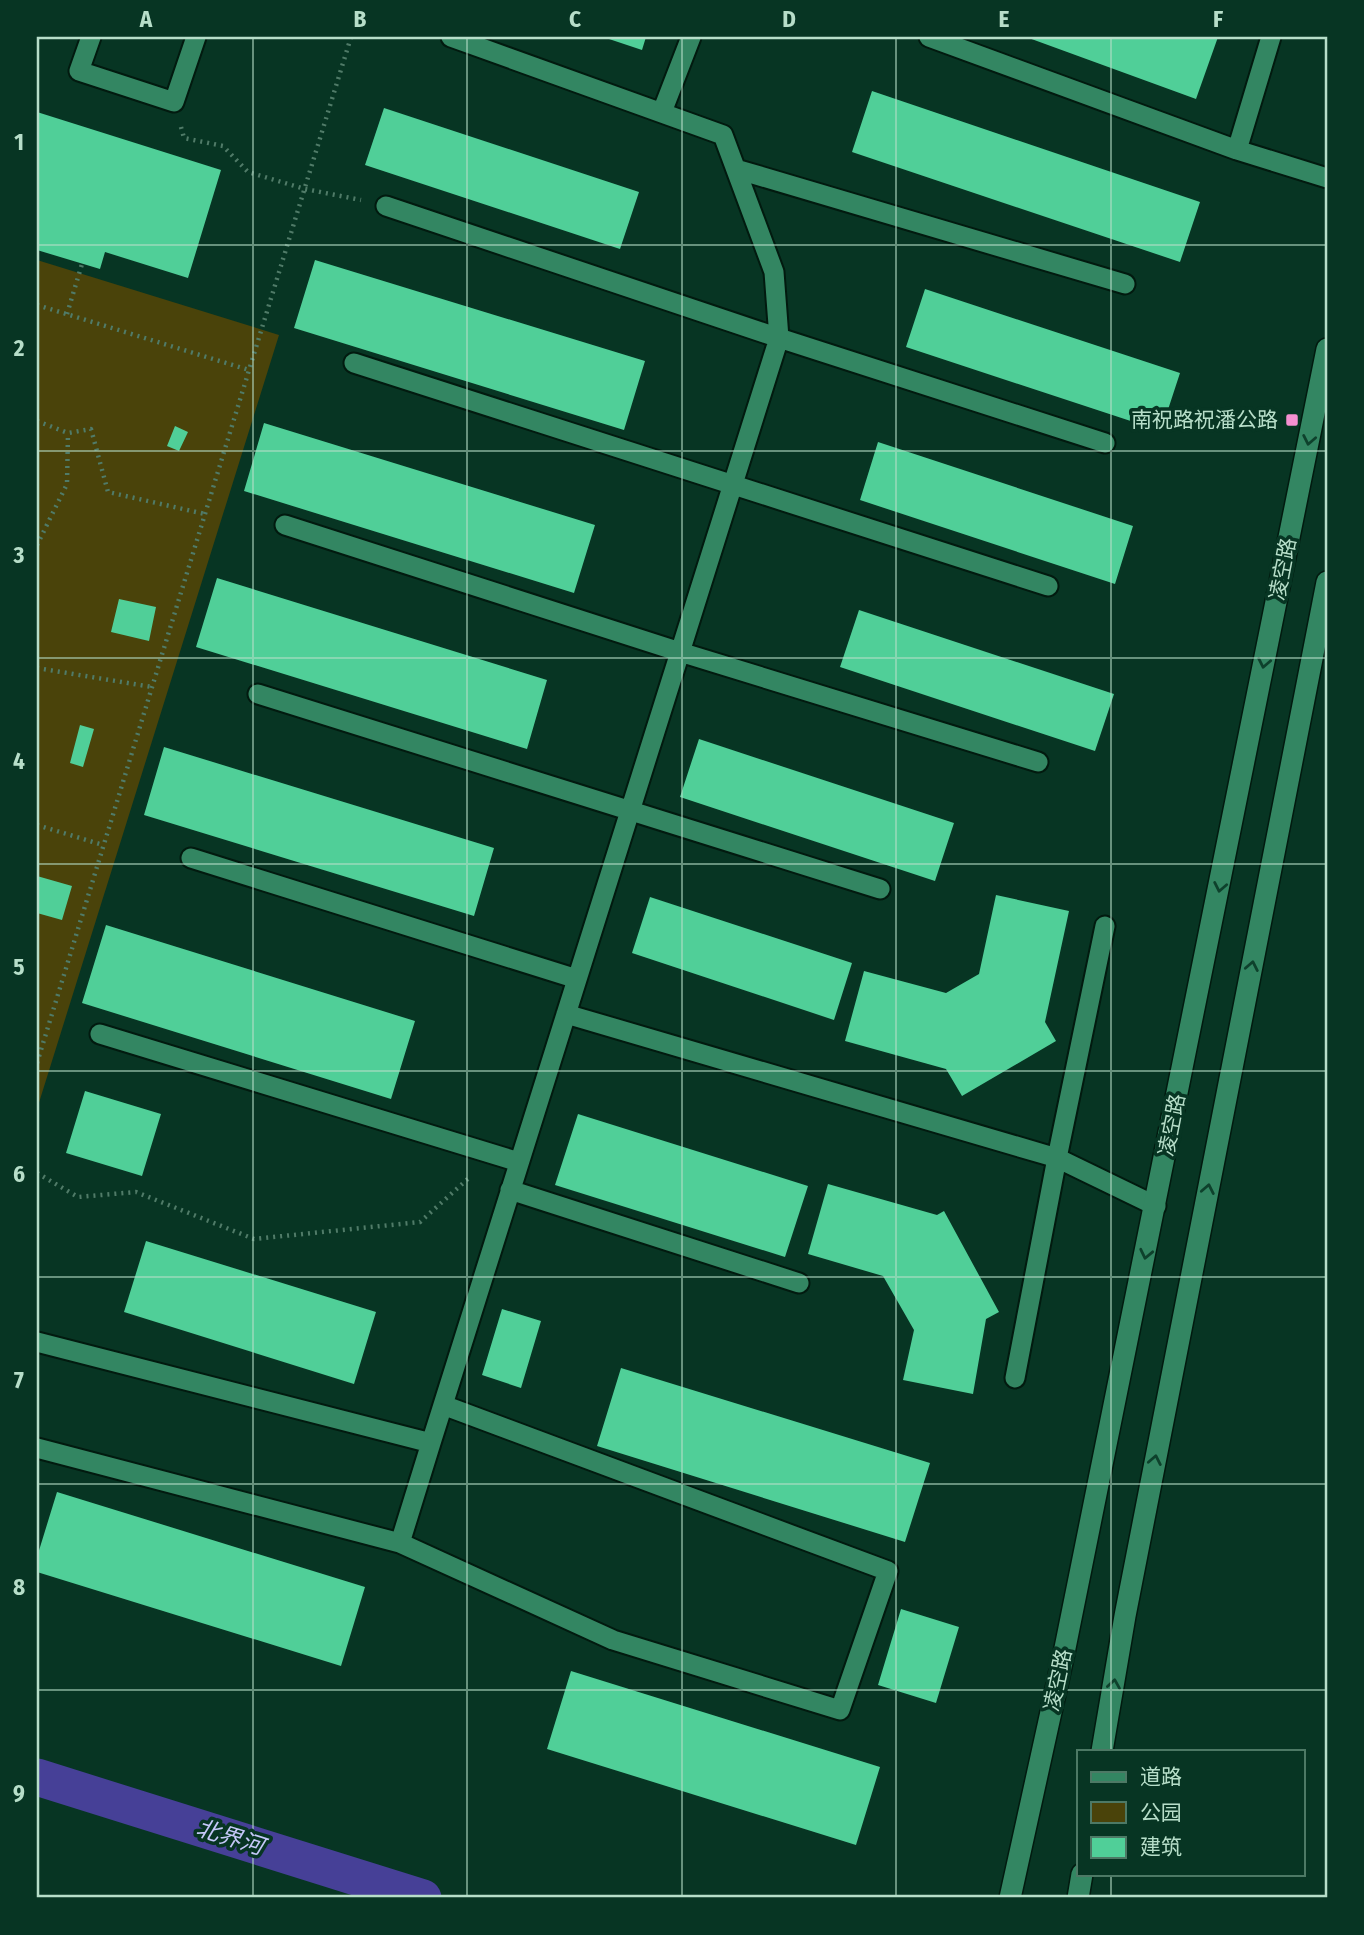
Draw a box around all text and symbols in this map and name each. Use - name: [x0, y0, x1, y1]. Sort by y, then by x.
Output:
- text: A: [139, 5, 153, 33]
- text: B: [354, 5, 367, 33]
- text: C: [569, 5, 581, 33]
- text: D: [782, 5, 796, 33]
- text: E: [999, 5, 1010, 33]
- text: F: [1213, 5, 1223, 33]
- text: 1: [14, 128, 24, 156]
- text: 2: [13, 334, 25, 362]
- place label: 南祝路祝潘公路: [1131, 407, 1278, 433]
- marker: 南祝路祝潘公路: [1284, 412, 1300, 428]
- one-way arrow: [1302, 434, 1317, 446]
- street label: 凌空路: [1264, 536, 1302, 602]
- text: 3: [13, 541, 25, 569]
- one-way arrow: [1258, 657, 1273, 669]
- text: 4: [13, 747, 25, 775]
- one-way arrow: [1213, 881, 1228, 893]
- text: 5: [13, 953, 25, 981]
- one-way arrow: [1244, 960, 1259, 972]
- street label: 凌空路: [1153, 1092, 1191, 1158]
- text: 6: [13, 1160, 25, 1188]
- one-way arrow: [1200, 1183, 1215, 1195]
- one-way arrow: [1139, 1248, 1154, 1260]
- text: 7: [14, 1366, 24, 1394]
- one-way arrow: [1147, 1454, 1162, 1466]
- text: 8: [13, 1573, 25, 1601]
- street label: 凌空路: [1039, 1646, 1077, 1714]
- one-way arrow: [1106, 1678, 1121, 1690]
- legend: [1077, 1750, 1304, 1876]
- text: 道路: [1140, 1764, 1182, 1790]
- text: 9: [13, 1779, 25, 1807]
- text: 公园: [1140, 1800, 1182, 1826]
- water label: 北界河: [193, 1814, 271, 1862]
- text: 建筑: [1140, 1834, 1182, 1860]

